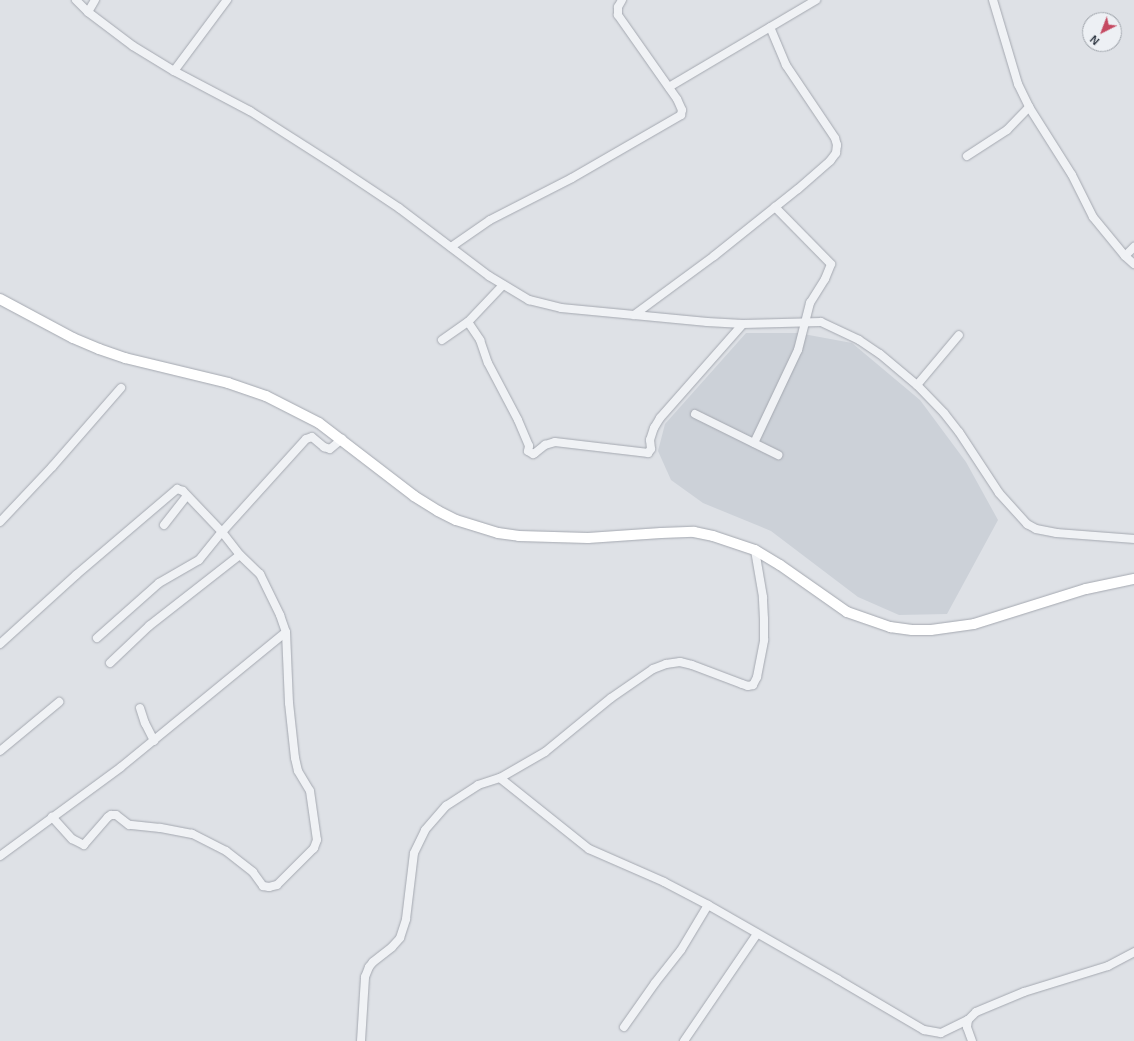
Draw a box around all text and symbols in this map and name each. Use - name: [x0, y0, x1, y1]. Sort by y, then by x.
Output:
- north arrow: [1082, 12, 1122, 52]
- text: N: [1088, 33, 1102, 47]

